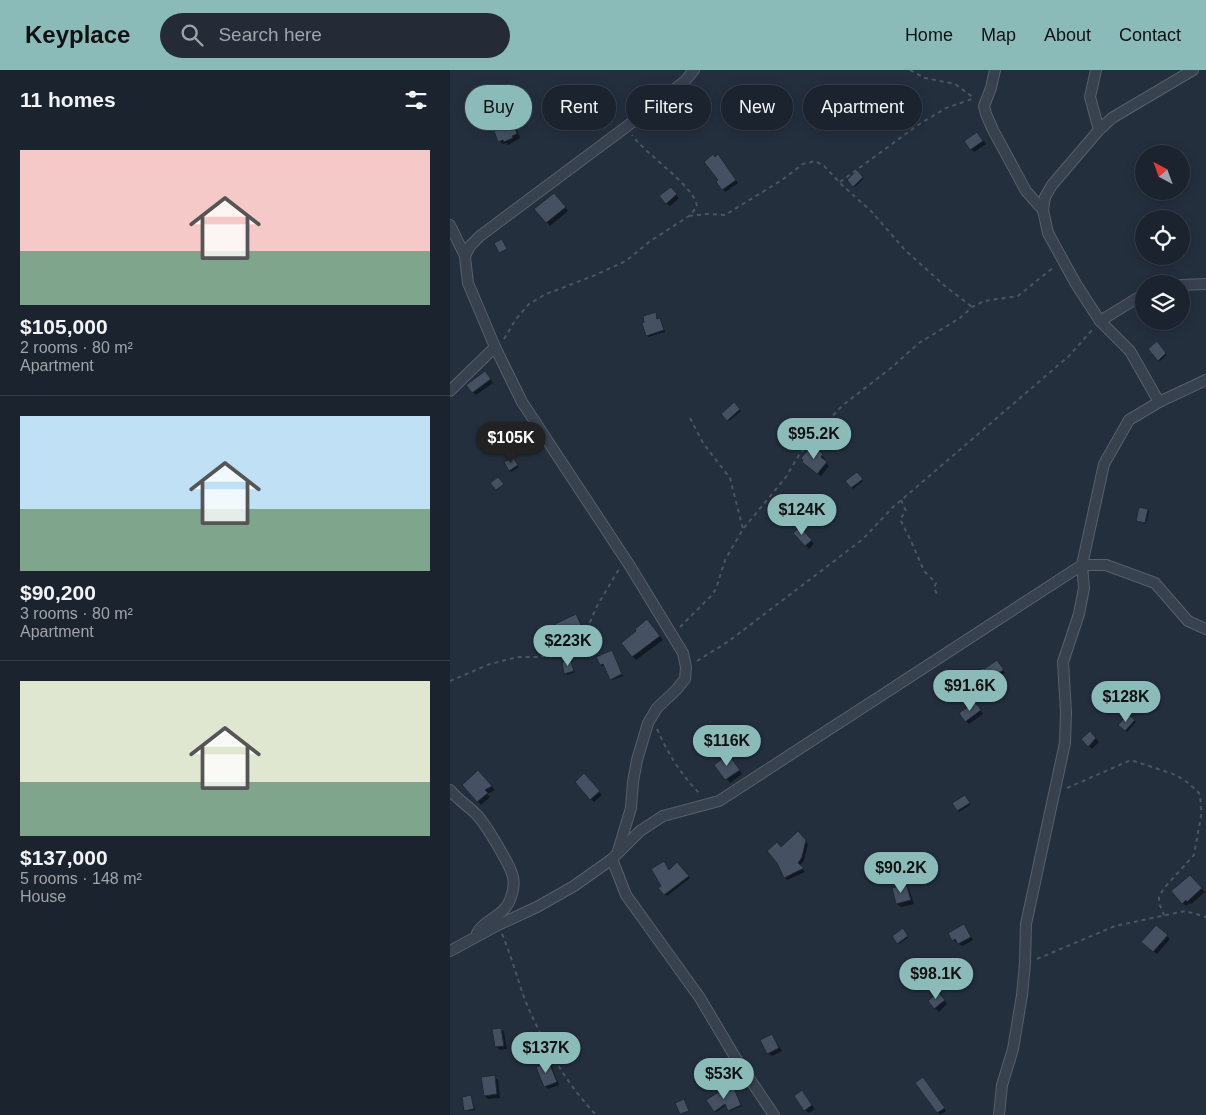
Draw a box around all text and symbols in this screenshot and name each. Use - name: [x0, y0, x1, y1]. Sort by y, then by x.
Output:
- search box: [160, 13, 510, 58]
- text: Keyplace: [25, 21, 130, 48]
- icon: search: [178, 21, 206, 49]
- text: Search here: [218, 24, 322, 45]
- text: Home: [905, 25, 953, 45]
- text: Map: [981, 25, 1016, 45]
- text: About: [1044, 25, 1091, 45]
- text: Contact: [1119, 25, 1181, 45]
- chip: Buy: [465, 85, 532, 130]
- chip: Rent: [542, 85, 616, 130]
- chip: Filters: [626, 85, 711, 130]
- chip: New: [721, 85, 793, 130]
- chip: Apartment: [803, 85, 922, 130]
- icon: filters: [402, 86, 430, 114]
- text: 11 homes: [20, 88, 116, 111]
- north arrow: [1135, 145, 1190, 200]
- map controls: [1135, 145, 1190, 330]
- icon: home: [180, 183, 270, 273]
- button: locate: [1135, 210, 1190, 265]
- button: layers: [1135, 275, 1190, 330]
- text: $105,000: [20, 315, 108, 338]
- text: 2 rooms · 80 m²: [20, 339, 133, 356]
- text: Apartment: [20, 357, 94, 374]
- pin: $95.2K: [773, 418, 855, 460]
- pin: $105K: [476, 422, 546, 464]
- text: $95.2K: [788, 425, 840, 442]
- text: $105K: [487, 429, 535, 446]
- icon: home: [180, 448, 270, 538]
- pin: $124K: [767, 494, 837, 536]
- text: $124K: [778, 501, 826, 518]
- text: $90,200: [20, 581, 96, 604]
- text: 3 rooms · 80 m²: [20, 605, 133, 622]
- text: Apartment: [20, 623, 94, 640]
- pin: $223K: [533, 624, 603, 667]
- text: $223K: [544, 632, 592, 649]
- pin: $91.6K: [929, 670, 1011, 712]
- text: $91.6K: [944, 677, 996, 694]
- pin: $128K: [1091, 680, 1161, 723]
- text: $128K: [1102, 688, 1150, 705]
- icon: home: [180, 713, 270, 803]
- pin: $116K: [692, 724, 762, 767]
- text: $116K: [704, 732, 750, 749]
- text: $137,000: [20, 846, 108, 869]
- pin: $90.2K: [860, 852, 942, 894]
- text: $90.2K: [875, 859, 927, 876]
- text: 5 rooms · 148 m²: [20, 870, 142, 887]
- text: House: [20, 888, 66, 905]
- pin: $98.1K: [895, 958, 977, 1000]
- text: $98.1K: [910, 965, 962, 982]
- pin: $137K: [511, 1032, 581, 1074]
- text: $137K: [522, 1039, 570, 1056]
- pin: $53K: [694, 1058, 754, 1100]
- text: $53K: [705, 1065, 743, 1082]

